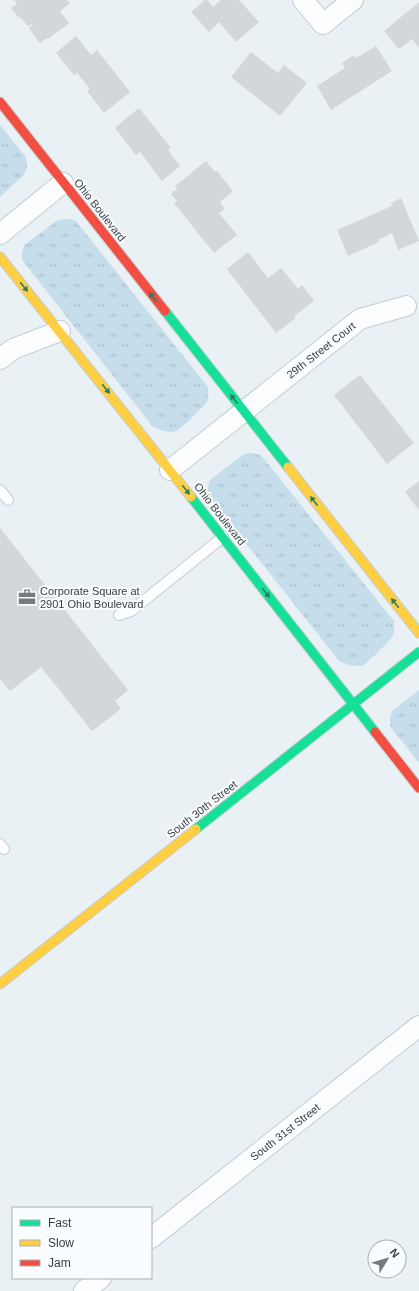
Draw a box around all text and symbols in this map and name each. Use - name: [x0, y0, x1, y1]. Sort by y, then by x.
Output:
- street label: Ohio Boulevard: [72, 176, 128, 244]
- one-way arrow: [20, 282, 29, 293]
- one-way arrow: [149, 291, 157, 302]
- street label: 29th Street Court: [284, 319, 358, 381]
- one-way arrow: [101, 383, 110, 394]
- one-way arrow: [230, 393, 238, 404]
- street label: Ohio Boulevard: [192, 480, 248, 548]
- one-way arrow: [182, 485, 191, 496]
- one-way arrow: [310, 495, 319, 506]
- place label: Corporate Square at 2901 Ohio Boulevard: [40, 585, 143, 610]
- office icon: Corporate Square at 2901 Ohio Boulevard: [17, 587, 37, 607]
- one-way arrow: [262, 588, 271, 599]
- one-way arrow: [391, 597, 399, 608]
- street label: South 30th Street: [165, 778, 239, 840]
- street label: South 31st Street: [248, 1101, 322, 1163]
- legend: [12, 1207, 152, 1279]
- text: Fast: [48, 1216, 72, 1230]
- text: Slow: [48, 1236, 74, 1250]
- north arrow: [367, 1239, 407, 1279]
- text: N: [388, 1246, 402, 1260]
- text: Jam: [48, 1256, 71, 1270]

